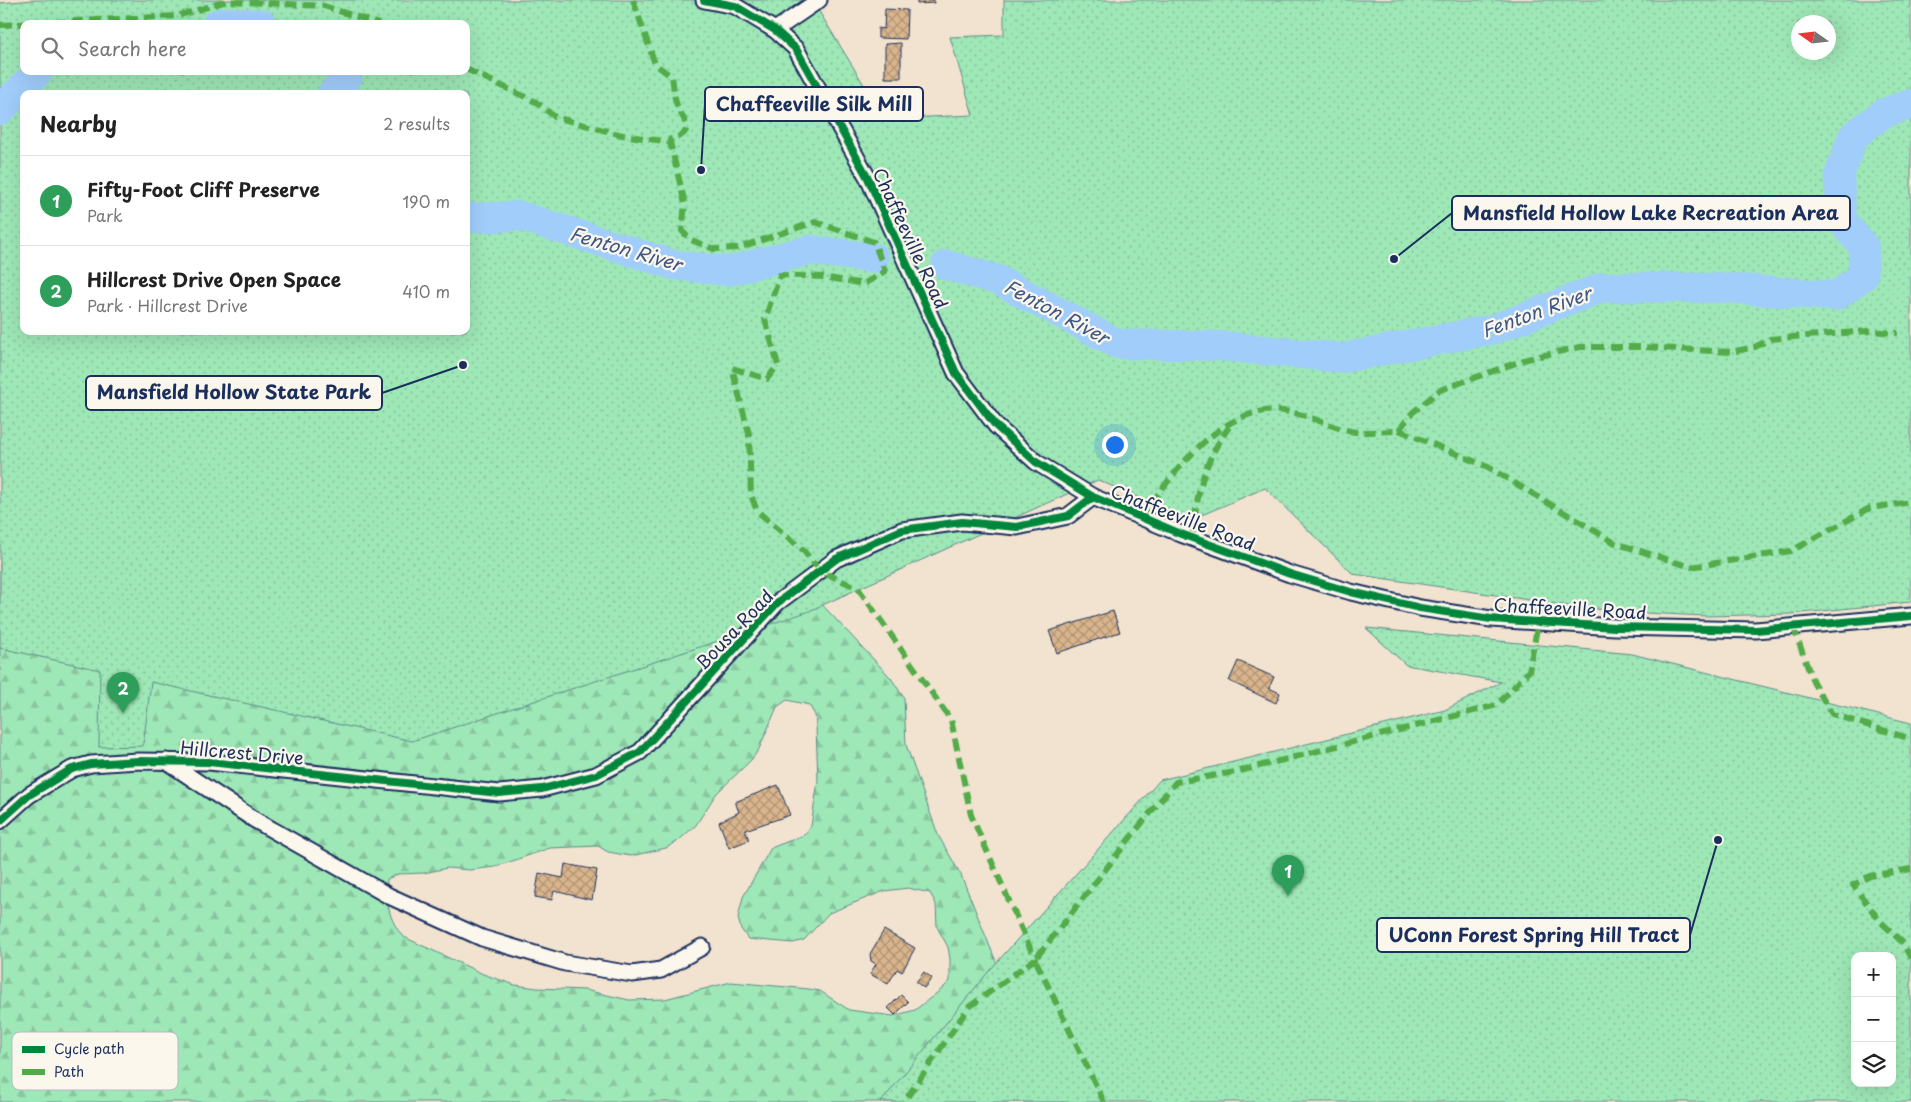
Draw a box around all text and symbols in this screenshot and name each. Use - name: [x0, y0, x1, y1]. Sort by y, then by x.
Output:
- north arrow: [1791, 15, 1836, 60]
- search box: [20, 20, 470, 75]
- icon: search: [38, 34, 66, 62]
- text: Search here: [78, 34, 187, 62]
- callout: Chaffeeville Silk Mill: [705, 87, 923, 121]
- text: Chaffeeville Silk Mill: [716, 89, 912, 117]
- text: Nearby: [40, 107, 117, 139]
- text: 2 results: [383, 111, 450, 135]
- street label: Chaffeeville Road: [866, 163, 956, 313]
- text: Fifty-Foot Cliff Preserve: [87, 175, 320, 203]
- text: 1: [52, 189, 60, 213]
- text: 190 m: [402, 189, 450, 213]
- callout: Mansfield Hollow Lake Recreation Area: [1452, 196, 1850, 230]
- text: Mansfield Hollow Lake Recreation Area: [1463, 198, 1839, 226]
- text: Park: [87, 203, 123, 227]
- water label: Fenton River: [567, 219, 687, 278]
- text: Hillcrest Drive Open Space: [87, 265, 341, 293]
- water label: Fenton River: [1000, 272, 1116, 351]
- water label: Fenton River: [1477, 277, 1597, 344]
- text: 2: [50, 279, 62, 303]
- text: 410 m: [402, 279, 450, 303]
- text: Park · Hillcrest Drive: [87, 293, 248, 317]
- callout: Mansfield Hollow State Park: [86, 376, 382, 410]
- text: Mansfield Hollow State Park: [97, 377, 372, 405]
- your location: [1102, 432, 1128, 458]
- street label: Chaffeeville Road: [1107, 477, 1259, 557]
- street label: Bousa Road: [689, 583, 779, 675]
- street label: Chaffeeville Road: [1493, 591, 1647, 625]
- pin: 2: [107, 672, 139, 713]
- street label: Hillcrest Drive: [179, 733, 305, 771]
- pin: 1: [1272, 855, 1304, 896]
- callout: UConn Forest Spring Hill Tract: [1377, 918, 1690, 952]
- text: UConn Forest Spring Hill Tract: [1389, 920, 1679, 948]
- map controls: [1851, 952, 1896, 1087]
- button: +: [1851, 952, 1896, 997]
- button: −: [1851, 997, 1896, 1042]
- legend: [12, 1032, 178, 1090]
- text: Cycle path: [54, 1038, 125, 1059]
- button: layers: [1851, 1042, 1896, 1087]
- text: Path: [54, 1061, 84, 1082]

